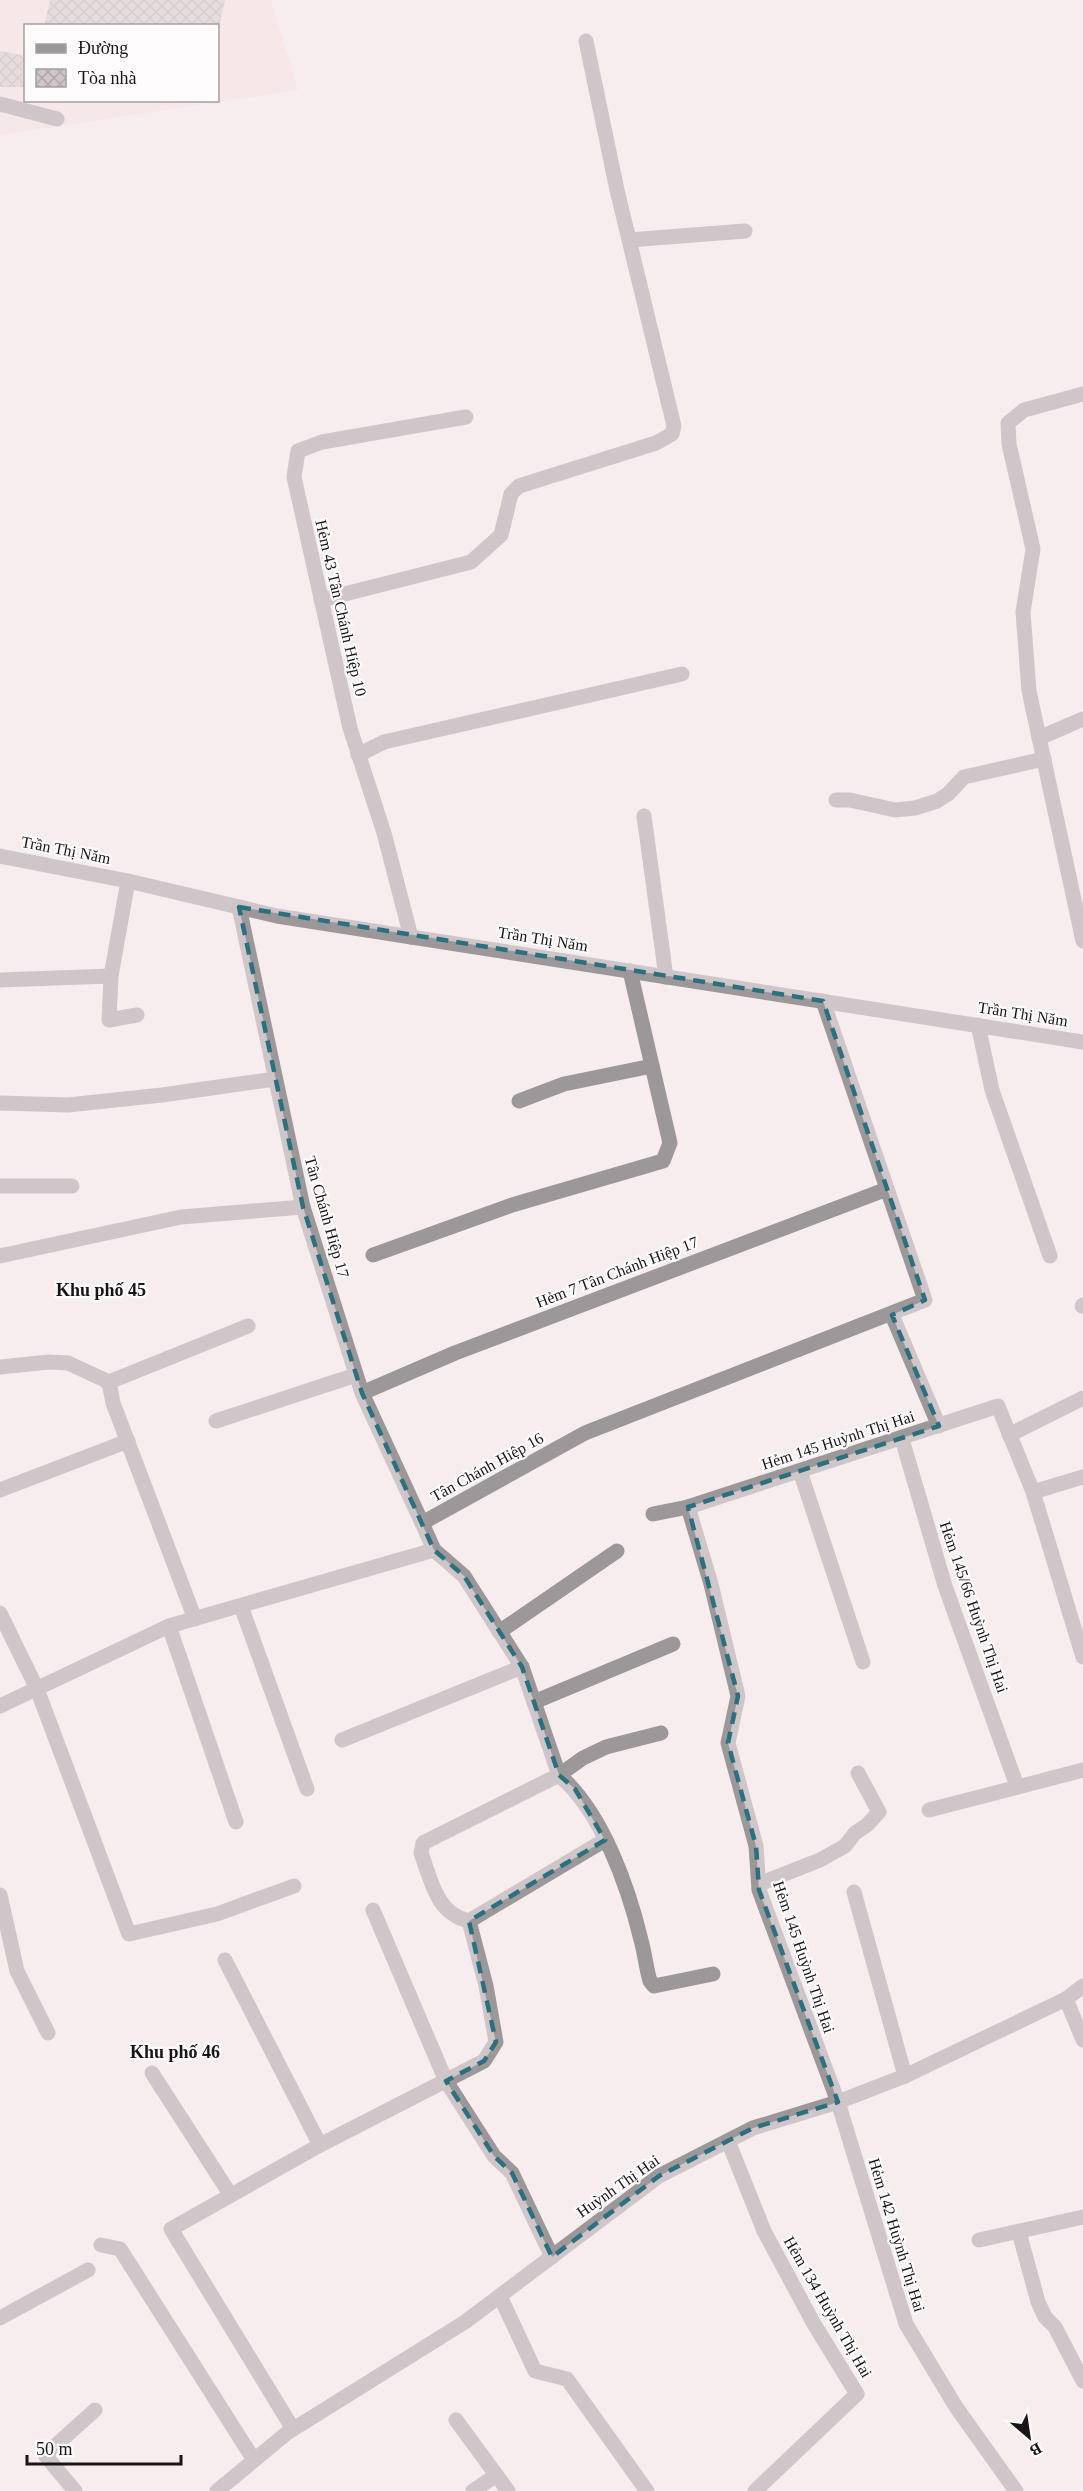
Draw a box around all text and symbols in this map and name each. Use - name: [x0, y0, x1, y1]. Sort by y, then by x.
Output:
- legend: [24, 24, 219, 102]
- text: Đường: [78, 38, 128, 58]
- text: Tòa nhà: [78, 68, 136, 88]
- street label: Hẻm 43 Tân Chánh Hiệp 10: [311, 518, 370, 698]
- street label: Trần Thị Năm: [20, 833, 113, 867]
- street label: Trần Thị Năm: [497, 924, 590, 955]
- street label: Trần Thị Năm: [977, 999, 1070, 1030]
- street label: Tân Chánh Hiệp 17: [301, 1154, 353, 1280]
- street label: Hẻm 7 Tân Chánh Hiệp 17: [533, 1233, 701, 1312]
- district label: Khu phố 45: [56, 1280, 146, 1300]
- street label: Hẻm 145 Huỳnh Thị Hai: [759, 1407, 917, 1474]
- street label: Tân Chánh Hiệp 16: [428, 1429, 547, 1506]
- street label: Hẻm 145/66 Huỳnh Thị Hai: [936, 1519, 1012, 1696]
- street label: Hẻm 145 Huỳnh Thị Hai: [769, 1879, 838, 2036]
- district label: Khu phố 46: [130, 2042, 220, 2062]
- street label: Huỳnh Thị Hai: [574, 2151, 663, 2221]
- street label: Hẻm 142 Huỳnh Thị Hai: [865, 2156, 929, 2315]
- street label: Hẻm 134 Huỳnh Thị Hai: [780, 2234, 876, 2381]
- north arrow: [999, 2407, 1059, 2467]
- scale bar: [27, 2428, 182, 2466]
- text: 50 m: [36, 2439, 73, 2459]
- text: B: [1027, 2440, 1045, 2460]

